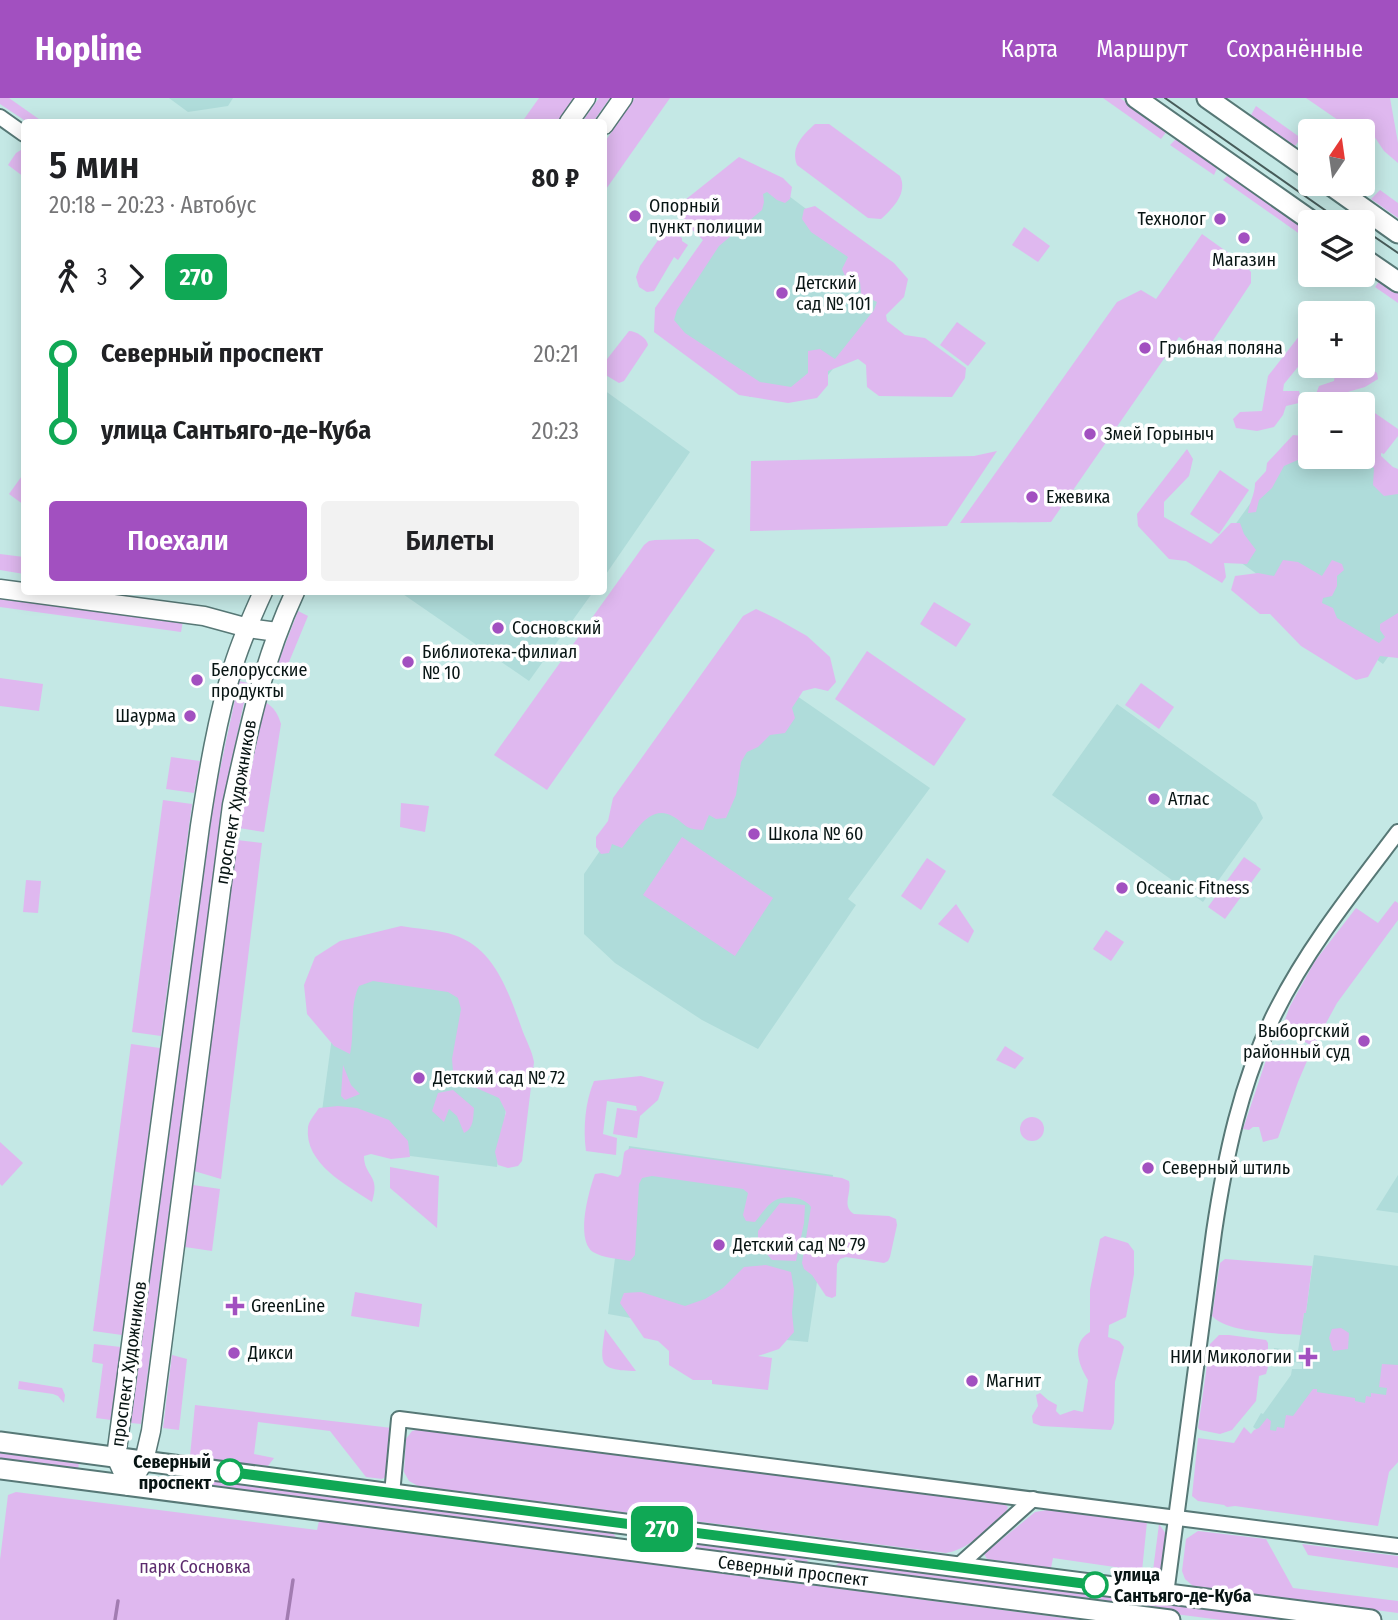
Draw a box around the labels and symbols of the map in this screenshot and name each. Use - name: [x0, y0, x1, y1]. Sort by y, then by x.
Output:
- north arrow: [1298, 119, 1376, 196]
- place label: Опорный пункт полиции: [649, 195, 763, 238]
- marker: Опорный пункт полиции: [627, 208, 643, 224]
- place label: Технолог: [1137, 208, 1206, 230]
- marker: Технолог: [1212, 211, 1228, 227]
- marker: Магазин: [1236, 230, 1252, 246]
- place label: Магазин: [1212, 249, 1276, 271]
- place label: Детский сад № 101: [795, 272, 871, 315]
- marker: Детский сад № 101: [774, 285, 790, 301]
- place label: Грибная поляна: [1159, 337, 1283, 359]
- marker: Грибная поляна: [1137, 340, 1153, 356]
- place label: Змей Горыныч: [1104, 423, 1214, 445]
- marker: Змей Горыныч: [1082, 426, 1098, 442]
- place label: Ежевика: [1046, 486, 1111, 508]
- marker: Ежевика: [1024, 489, 1040, 505]
- place label: Сосновский: [512, 617, 601, 639]
- marker: Сосновский: [490, 620, 506, 636]
- place label: Библиотека-филиал № 10: [422, 641, 577, 684]
- marker: Библиотека-филиал № 10: [400, 654, 416, 670]
- place label: Белорусские продукты: [211, 659, 308, 702]
- marker: Белорусские продукты: [189, 672, 205, 688]
- place label: Шаурма: [115, 705, 176, 727]
- marker: Шаурма: [182, 708, 198, 724]
- street label: проспект Художников: [211, 718, 261, 886]
- place label: Атлас: [1168, 788, 1210, 810]
- marker: Атлас: [1146, 791, 1162, 807]
- place label: Школа № 60: [768, 823, 863, 845]
- marker: Школа № 60: [746, 826, 762, 842]
- place label: Oceanic Fitness: [1136, 877, 1250, 899]
- marker: Oceanic Fitness: [1114, 880, 1130, 896]
- place label: Выборгский районный суд: [1243, 1020, 1350, 1063]
- marker: Выборгский районный суд: [1356, 1033, 1372, 1049]
- place label: Детский сад № 72: [432, 1067, 565, 1089]
- marker: Детский сад № 72: [411, 1070, 427, 1086]
- place label: Северный штиль: [1162, 1157, 1290, 1179]
- marker: Северный штиль: [1140, 1160, 1156, 1176]
- place label: Детский сад № 79: [732, 1234, 866, 1256]
- marker: Детский сад № 79: [711, 1237, 727, 1253]
- street label: проспект Художников: [106, 1280, 152, 1448]
- place label: GreenLine: [251, 1295, 325, 1317]
- marker: GreenLine: [225, 1296, 245, 1316]
- place label: Дикси: [247, 1342, 293, 1364]
- marker: Дикси: [226, 1345, 242, 1361]
- place label: НИИ Микологии: [1170, 1346, 1292, 1368]
- marker: НИИ Микологии: [1298, 1347, 1318, 1367]
- place label: Магнит: [986, 1370, 1042, 1392]
- marker: Магнит: [964, 1373, 980, 1389]
- place label: Северный проспект: [133, 1451, 211, 1494]
- marker: Северный проспект: [217, 1459, 243, 1485]
- line badge: 270: [622, 1506, 702, 1552]
- street label: Северный проспект: [717, 1551, 870, 1591]
- park label: парк Сосновка: [139, 1556, 251, 1578]
- place label: улица Сантьяго-де-Куба: [1113, 1564, 1251, 1607]
- marker: улица Сантьяго-де-Куба: [1082, 1572, 1108, 1598]

